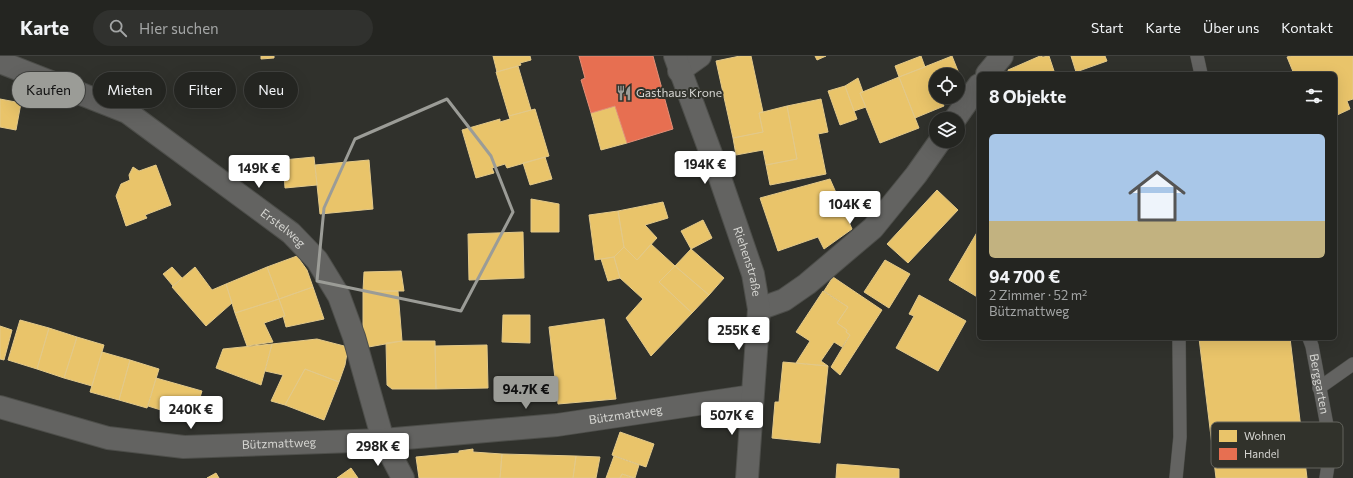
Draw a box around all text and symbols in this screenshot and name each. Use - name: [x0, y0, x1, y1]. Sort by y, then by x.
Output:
- search box: [93, 10, 373, 46]
- text: Karte: [20, 16, 69, 39]
- icon: search: [107, 17, 129, 39]
- text: Hier suchen: [139, 19, 219, 37]
- text: Start: [1091, 19, 1124, 36]
- text: Karte: [1146, 19, 1181, 36]
- text: Über uns: [1203, 19, 1259, 36]
- text: Kontakt: [1281, 19, 1333, 36]
- map controls: [929, 68, 965, 148]
- button: locate: [929, 68, 965, 104]
- chip: Kaufen: [12, 72, 85, 108]
- chip: Mieten: [93, 72, 166, 108]
- chip: Filter: [174, 72, 236, 108]
- chip: Neu: [244, 72, 298, 108]
- restaurant icon: Gasthaus Krone: [615, 84, 633, 102]
- place label: Gasthaus Krone: [636, 85, 722, 99]
- icon: filters: [1303, 85, 1325, 107]
- text: 8 Objekte: [989, 86, 1066, 107]
- button: layers: [929, 112, 965, 148]
- pin: 194K €: [672, 151, 738, 185]
- pin: 149K €: [226, 155, 292, 189]
- text: 194K €: [684, 156, 726, 172]
- text: 149K €: [238, 160, 280, 176]
- icon: home: [1121, 160, 1193, 232]
- pin: 104K €: [817, 191, 883, 225]
- text: 104K €: [828, 196, 872, 212]
- street label: Erstelweg: [258, 205, 309, 250]
- street label: Riehenstraße: [731, 224, 765, 297]
- text: 94 700 €: [989, 266, 1060, 287]
- text: 2 Zimmer · 52 m²: [989, 287, 1087, 303]
- text: Bützmattweg: [989, 303, 1069, 319]
- pin: 255K €: [706, 317, 772, 351]
- text: 255K €: [717, 322, 761, 338]
- street label: Berggarten: [1308, 352, 1333, 415]
- pin: 94.7K €: [489, 376, 563, 410]
- text: 94.7K €: [502, 381, 550, 397]
- pin: 240K €: [158, 396, 224, 430]
- text: 240K €: [169, 401, 213, 417]
- street label: Bützmattweg: [588, 401, 664, 426]
- pin: 507K €: [699, 402, 765, 436]
- text: 507K €: [710, 407, 754, 423]
- legend: [1211, 422, 1343, 468]
- text: Wohnen: [1244, 429, 1286, 442]
- pin: 298K €: [345, 433, 411, 467]
- street label: Bützmattweg: [242, 434, 317, 451]
- text: 298K €: [356, 438, 400, 454]
- text: Handel: [1244, 447, 1279, 460]

